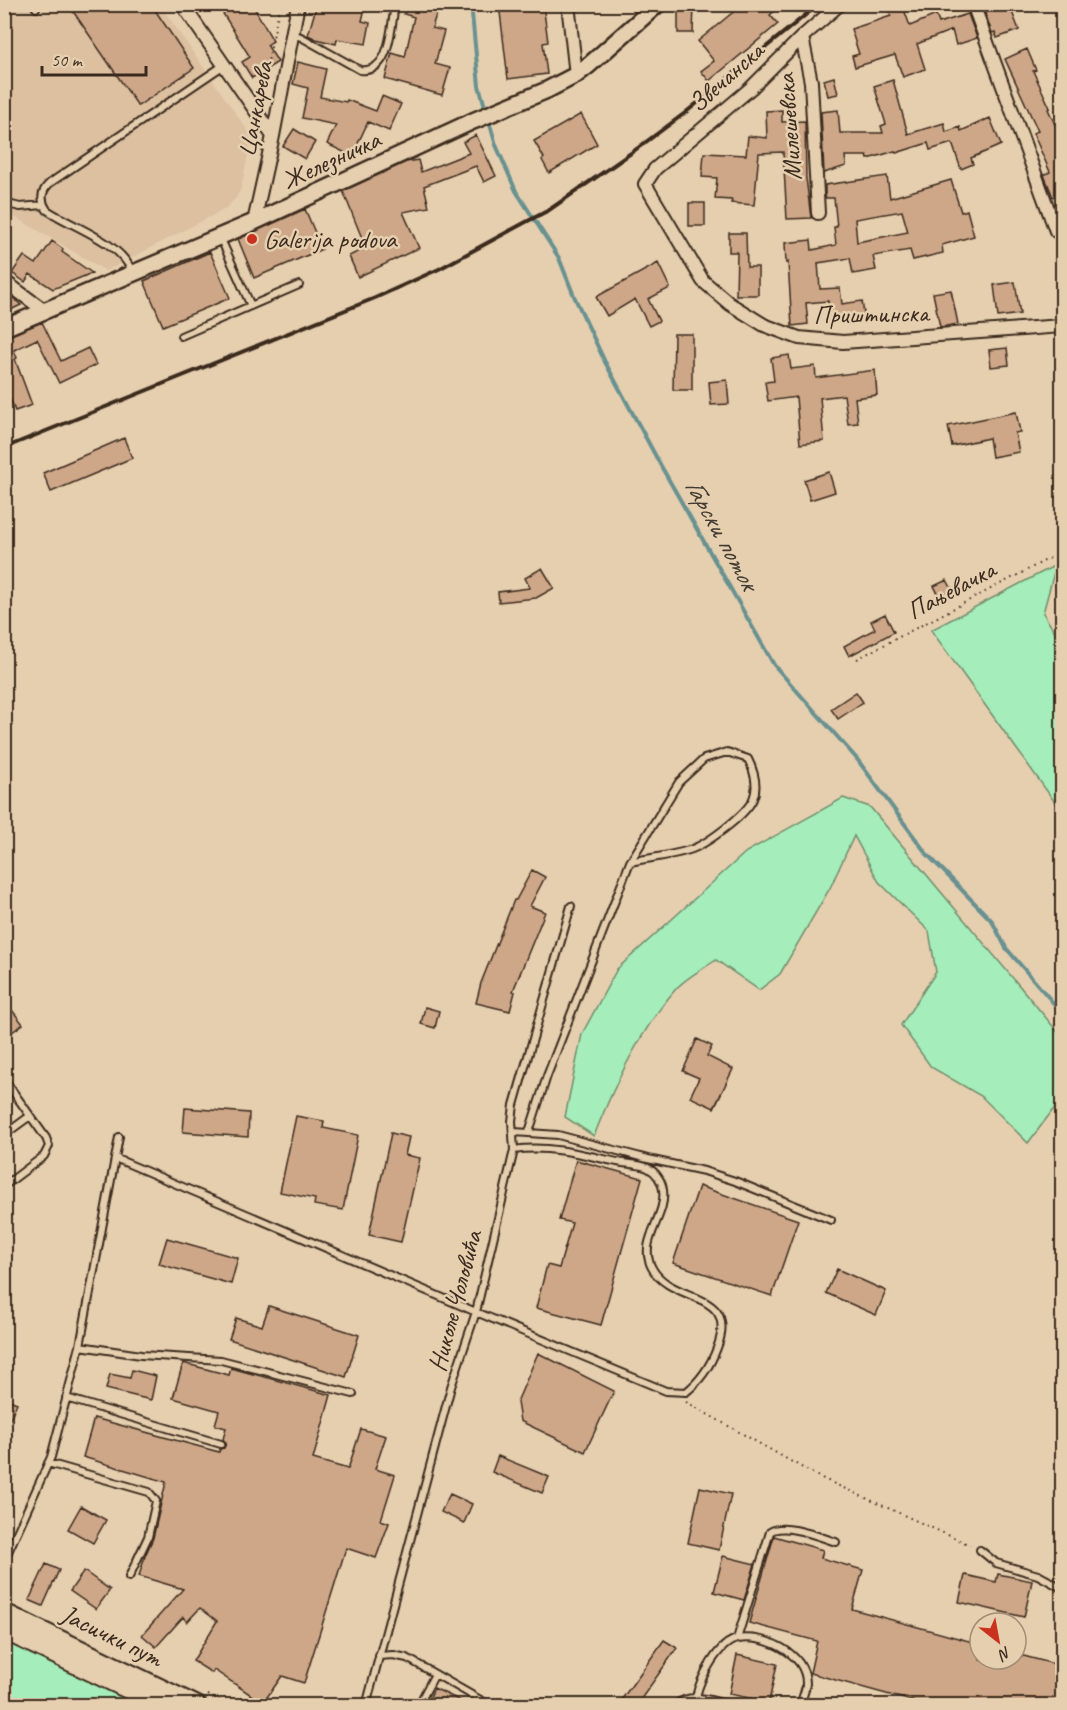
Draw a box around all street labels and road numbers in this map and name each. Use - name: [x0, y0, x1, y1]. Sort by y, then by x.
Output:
- street label: Звечанска: [681, 33, 772, 119]
- street label: Цанкарева: [230, 57, 281, 159]
- street label: Милешевска: [769, 71, 809, 181]
- street label: Железничка: [277, 122, 387, 197]
- street label: Приштинска: [813, 296, 931, 332]
- street label: Пањевачка: [901, 552, 1003, 627]
- street label: Николе Чоловића: [420, 1225, 490, 1375]
- street label: Јасички пут: [54, 1597, 170, 1676]

